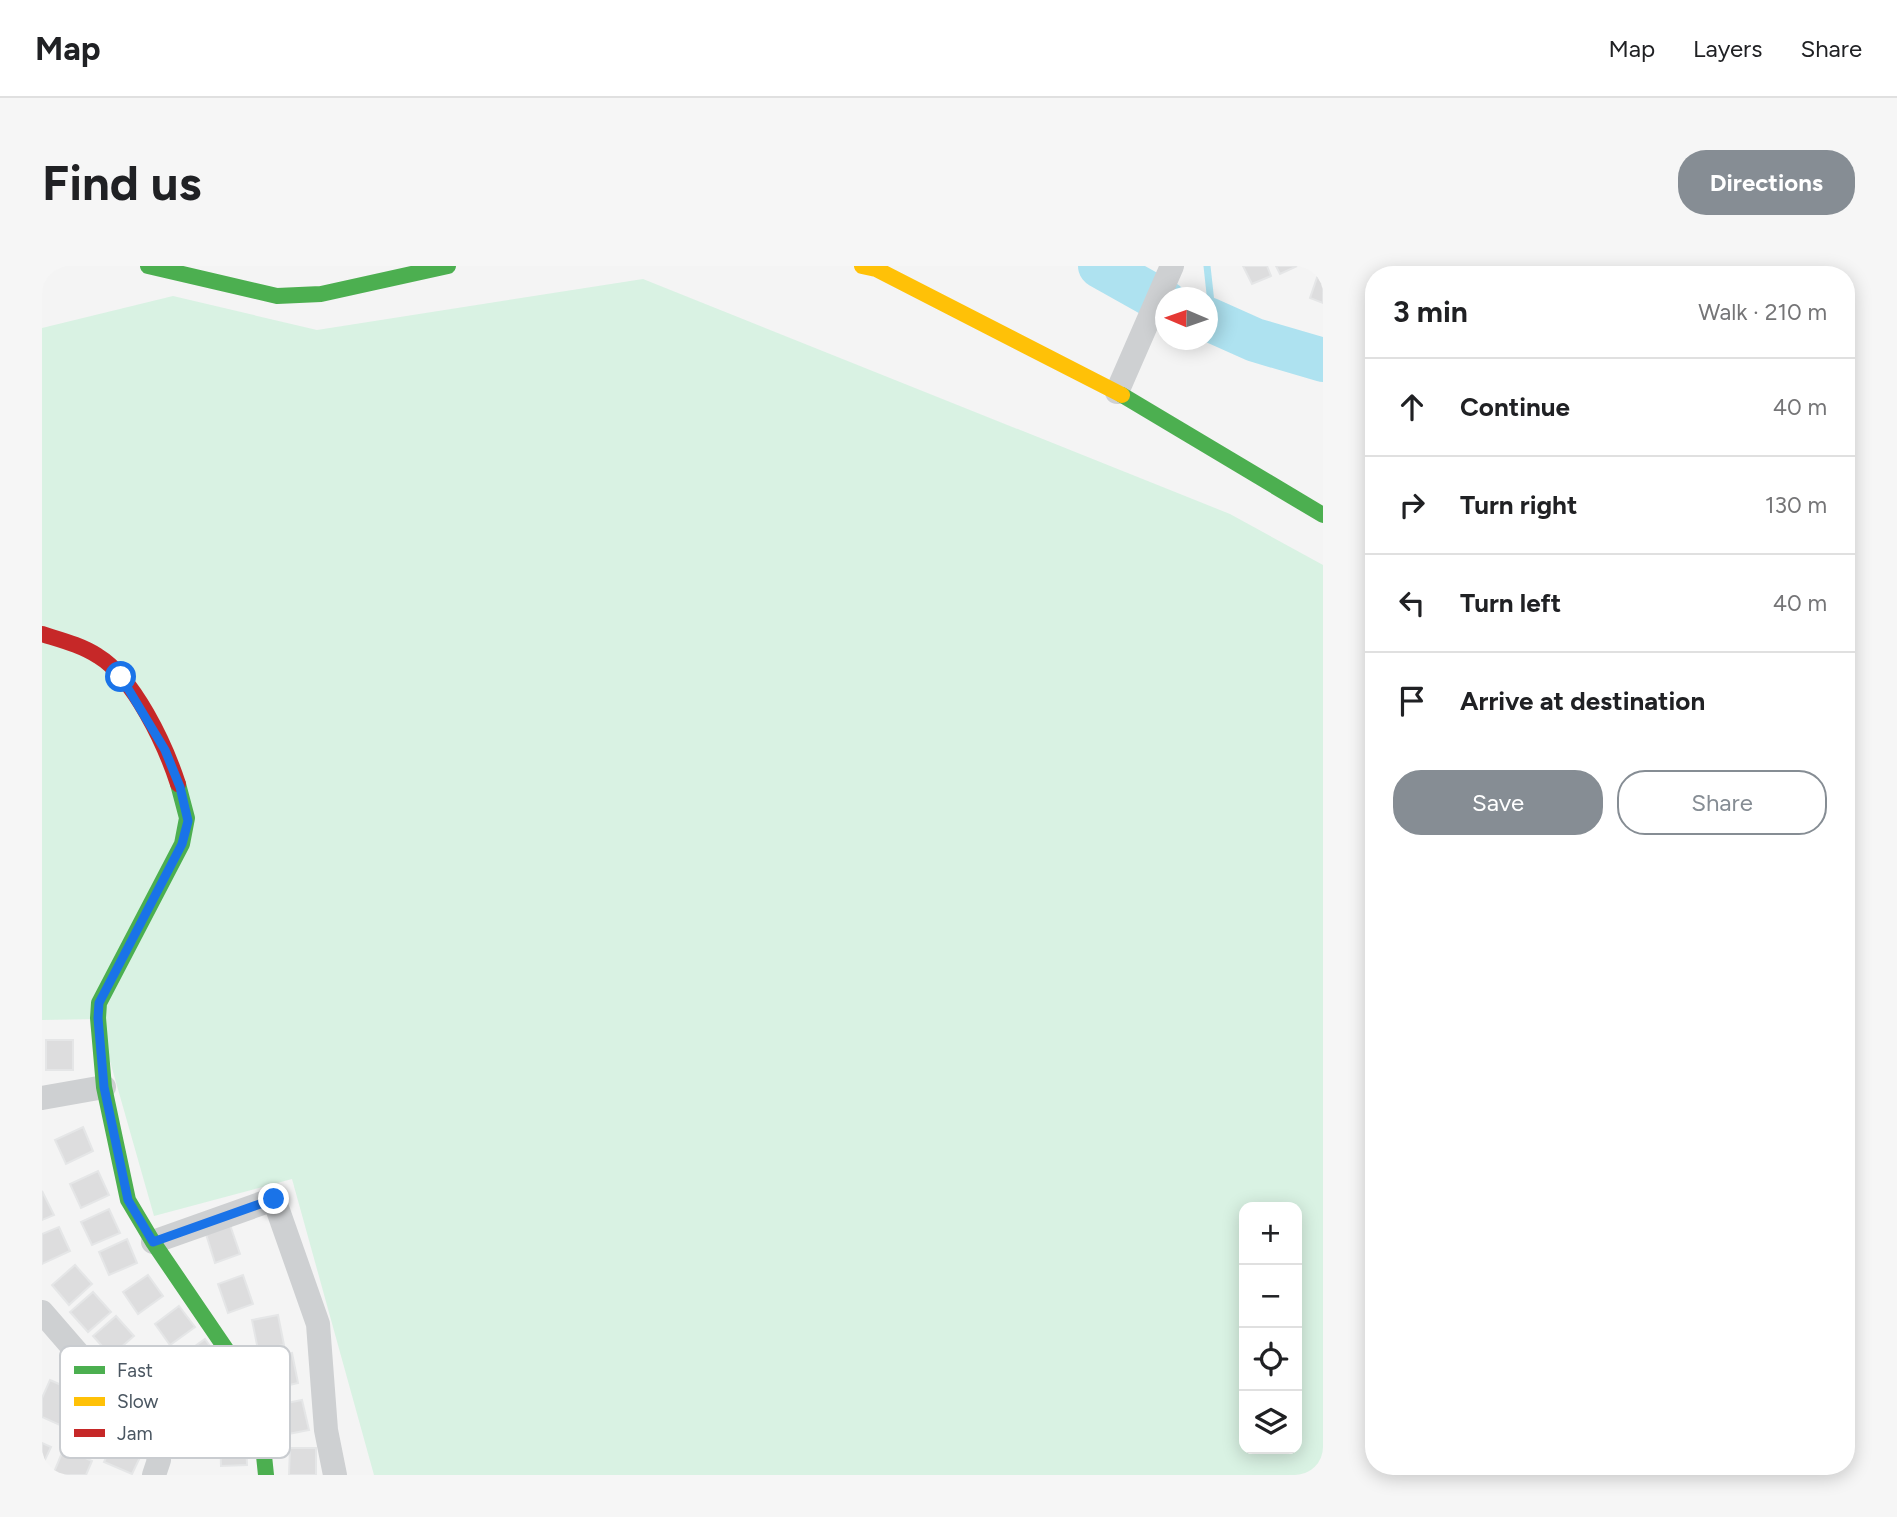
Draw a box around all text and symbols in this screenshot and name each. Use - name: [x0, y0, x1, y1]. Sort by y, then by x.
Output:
- text: Map: [35, 29, 101, 68]
- text: Map: [1608, 34, 1655, 63]
- text: Layers: [1693, 34, 1762, 63]
- text: Share: [1800, 34, 1862, 63]
- button: Directions: [1678, 150, 1855, 215]
- text: Find us: [42, 153, 201, 212]
- north arrow: [1155, 287, 1218, 350]
- text: 3 min: [1393, 293, 1468, 330]
- text: Walk · 210 m: [1698, 298, 1827, 326]
- icon: ahead: [1393, 388, 1431, 426]
- text: Continue: [1460, 391, 1570, 423]
- text: 40 m: [1773, 393, 1827, 421]
- icon: right: [1393, 486, 1431, 524]
- text: Turn right: [1460, 489, 1577, 521]
- text: 130 m: [1765, 491, 1827, 519]
- icon: left: [1393, 584, 1431, 622]
- text: Turn left: [1460, 587, 1561, 619]
- text: 40 m: [1773, 589, 1827, 617]
- route start: [105, 661, 136, 692]
- icon: arrive: [1393, 682, 1431, 720]
- text: Arrive at destination: [1460, 685, 1705, 717]
- button: Save: [1393, 770, 1603, 835]
- button: Share: [1617, 770, 1827, 835]
- route end: [258, 1183, 289, 1214]
- map controls: [1239, 1202, 1302, 1454]
- button: +: [1239, 1202, 1302, 1265]
- button: −: [1239, 1265, 1302, 1328]
- button: locate: [1239, 1328, 1302, 1391]
- legend: [60, 1346, 290, 1458]
- text: Fast: [117, 1359, 153, 1382]
- text: Slow: [117, 1390, 159, 1413]
- button: layers: [1239, 1391, 1302, 1454]
- text: Jam: [117, 1422, 153, 1445]

